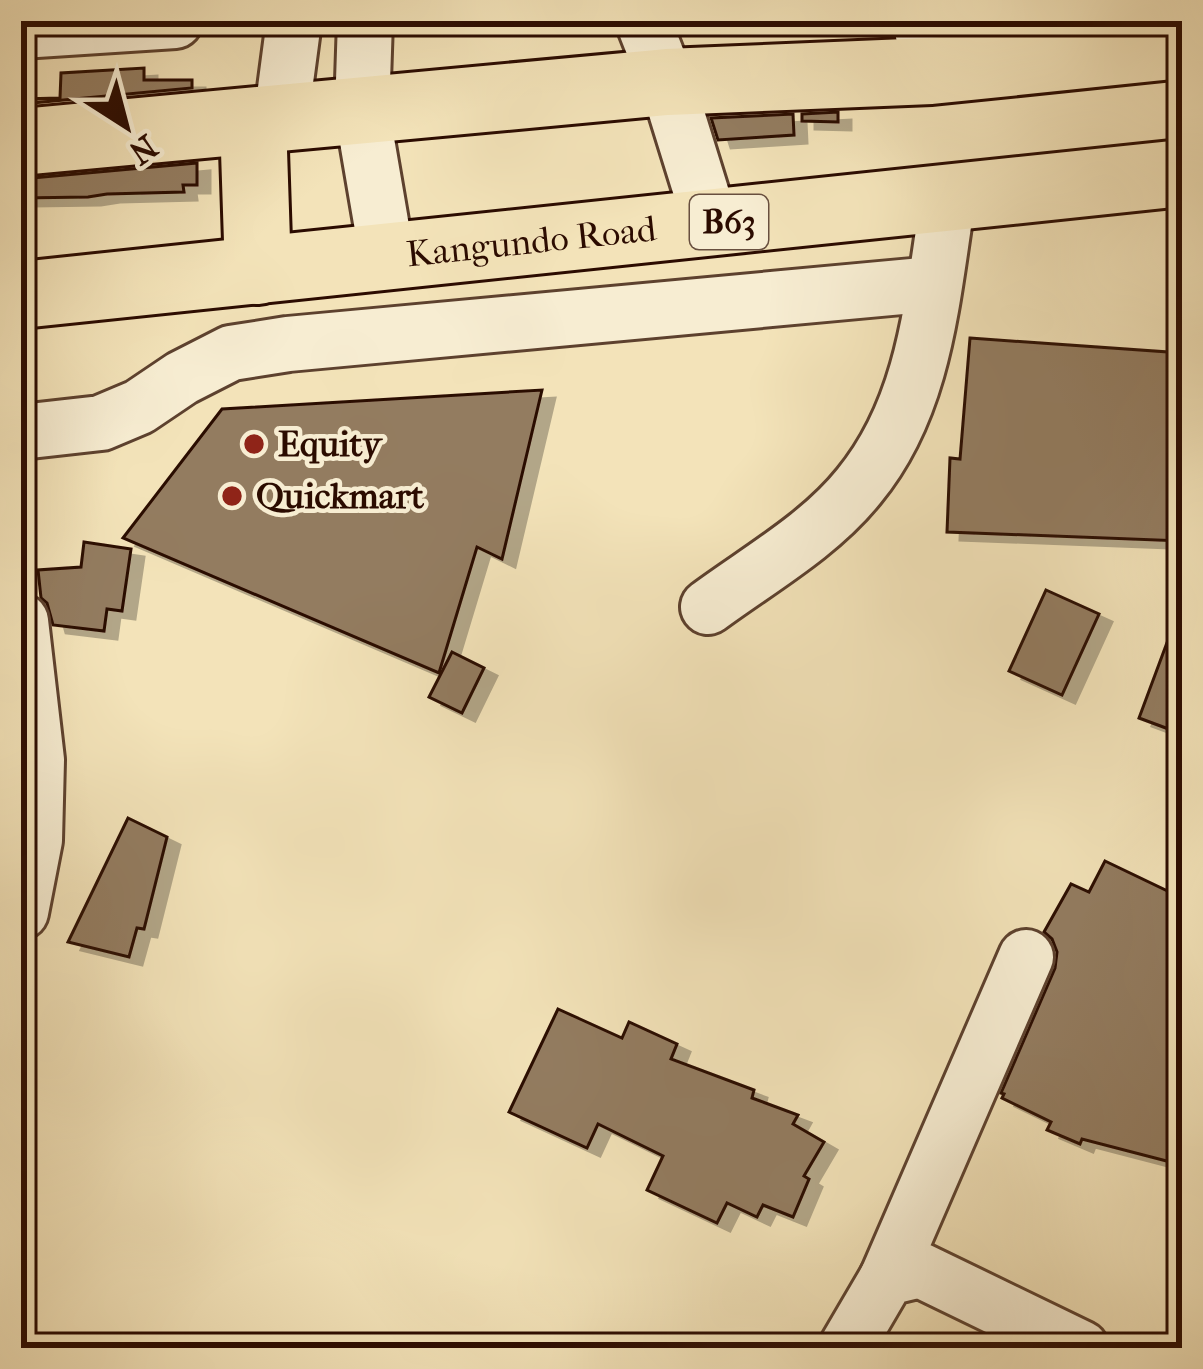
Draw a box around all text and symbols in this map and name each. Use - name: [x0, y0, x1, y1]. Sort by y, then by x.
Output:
- north arrow: [66, 66, 186, 186]
- text: N: [121, 126, 164, 172]
- road number: B63: [690, 195, 768, 249]
- street label: Kangundo Road: [404, 207, 659, 275]
- place label: Equity: [278, 423, 383, 465]
- marker: Equity: [241, 431, 267, 457]
- place label: Quickmart: [256, 475, 425, 517]
- marker: Quickmart: [219, 483, 245, 509]

